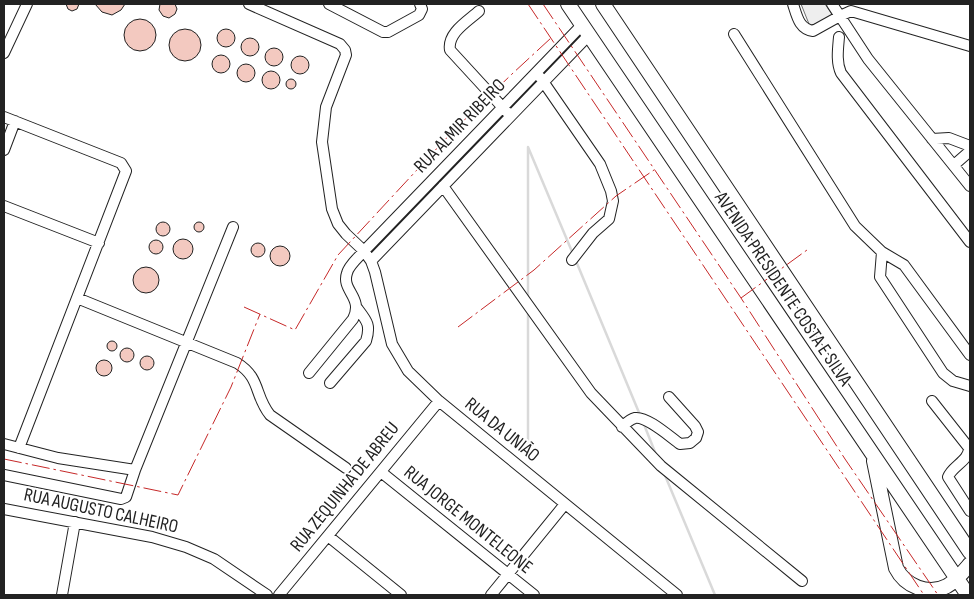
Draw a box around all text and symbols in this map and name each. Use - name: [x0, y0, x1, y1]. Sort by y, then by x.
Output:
- street label: RUA ALMIR RIBEIRO: [409, 74, 511, 178]
- street label: AVENIDA PRESIDENTE COSTA E SILVA: [709, 187, 857, 391]
- street label: RUA DA UNIÃO: [460, 393, 544, 467]
- street label: RUA ZEQUINHA DE ABREU: [286, 417, 404, 557]
- street label: RUA JORGE MONTELEONE: [399, 461, 537, 579]
- street label: RUA AUGUSTO CALHEIRO: [22, 483, 180, 539]

